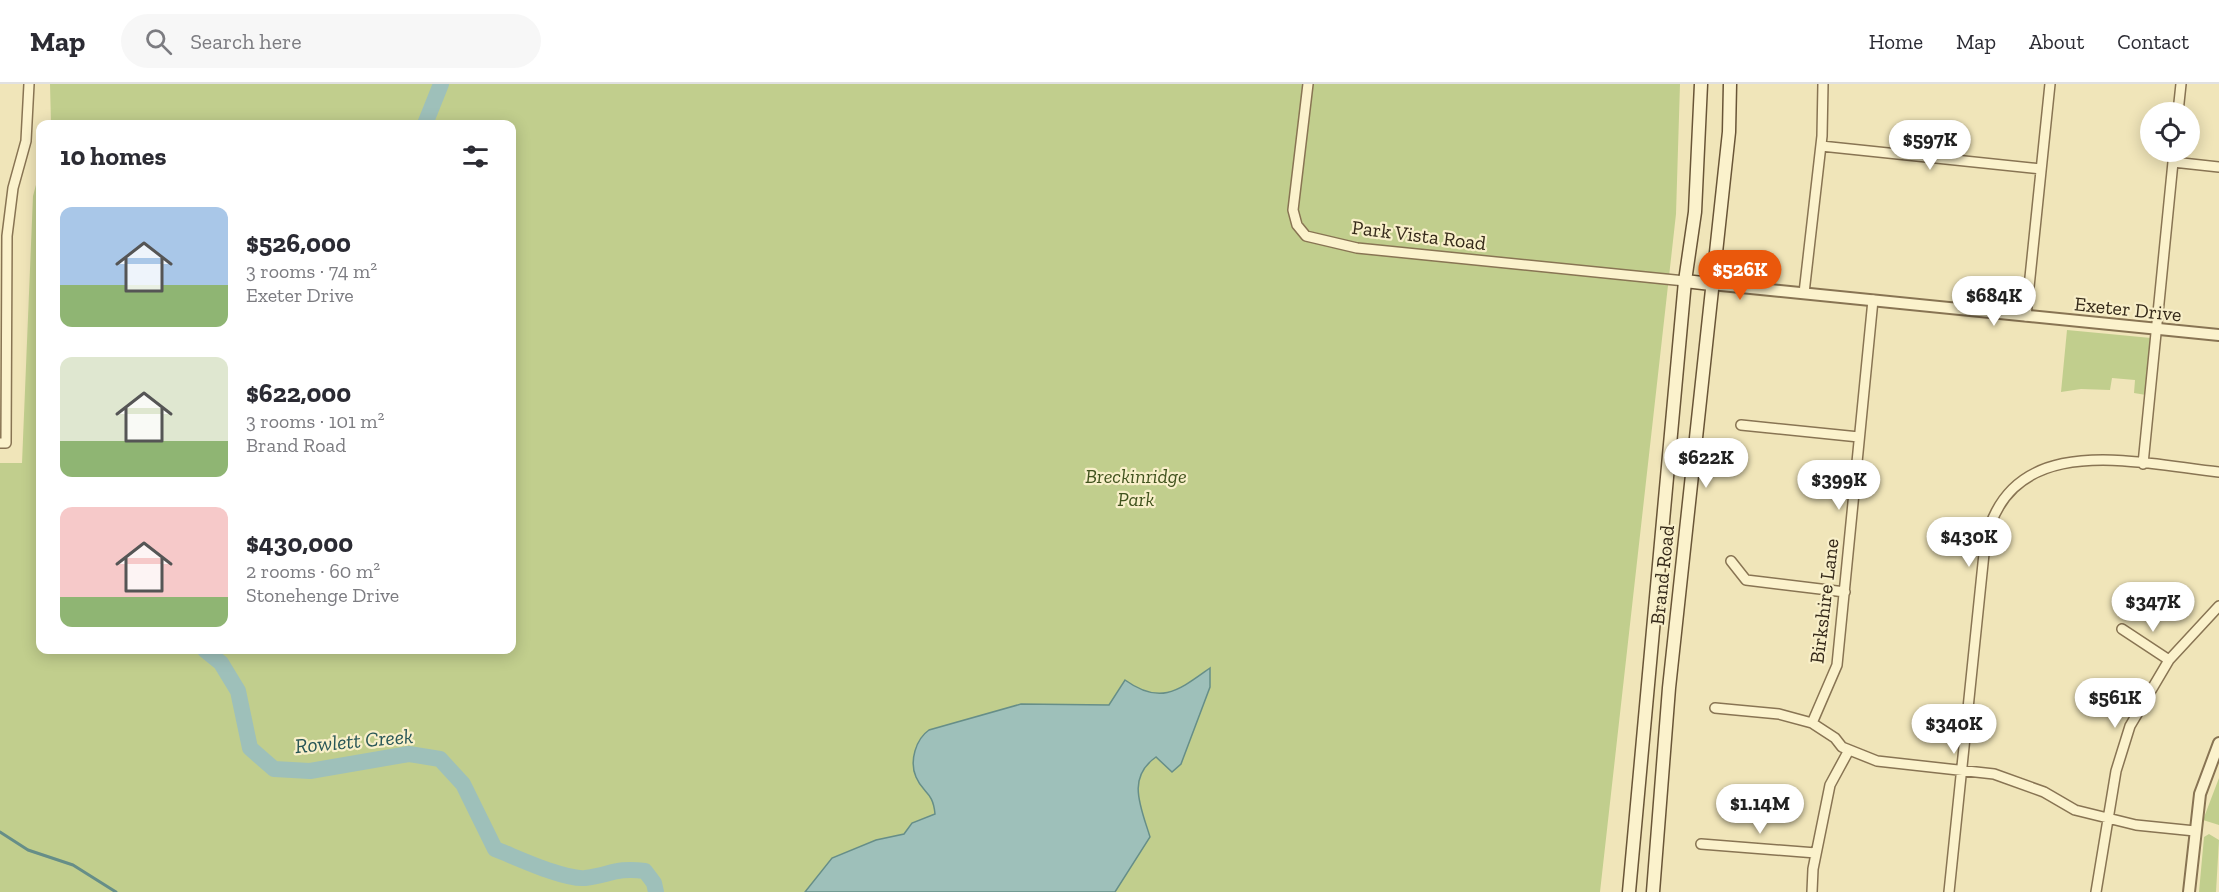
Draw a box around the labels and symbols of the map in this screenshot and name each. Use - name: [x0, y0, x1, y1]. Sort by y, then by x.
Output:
- pin: $597K: [1888, 120, 1972, 171]
- street label: Park Vista Road: [1350, 215, 1488, 255]
- pin: $526K: [1698, 250, 1782, 301]
- pin: $684K: [1952, 276, 2036, 327]
- street label: Exeter Drive: [2073, 291, 2183, 327]
- pin: $622K: [1664, 438, 1748, 489]
- pin: $399K: [1797, 460, 1881, 511]
- park label: Breckinridge Park: [1085, 464, 1187, 511]
- pin: $430K: [1927, 517, 2011, 568]
- street label: Brand Road: [1645, 524, 1679, 626]
- street label: Birkshire Lane: [1804, 537, 1844, 665]
- pin: $347K: [2111, 582, 2195, 633]
- pin: $561K: [2073, 678, 2157, 729]
- pin: $340K: [1912, 704, 1996, 755]
- water label: Rowlett Creek: [294, 723, 414, 758]
- pin: $1.14M: [1711, 784, 1809, 835]

